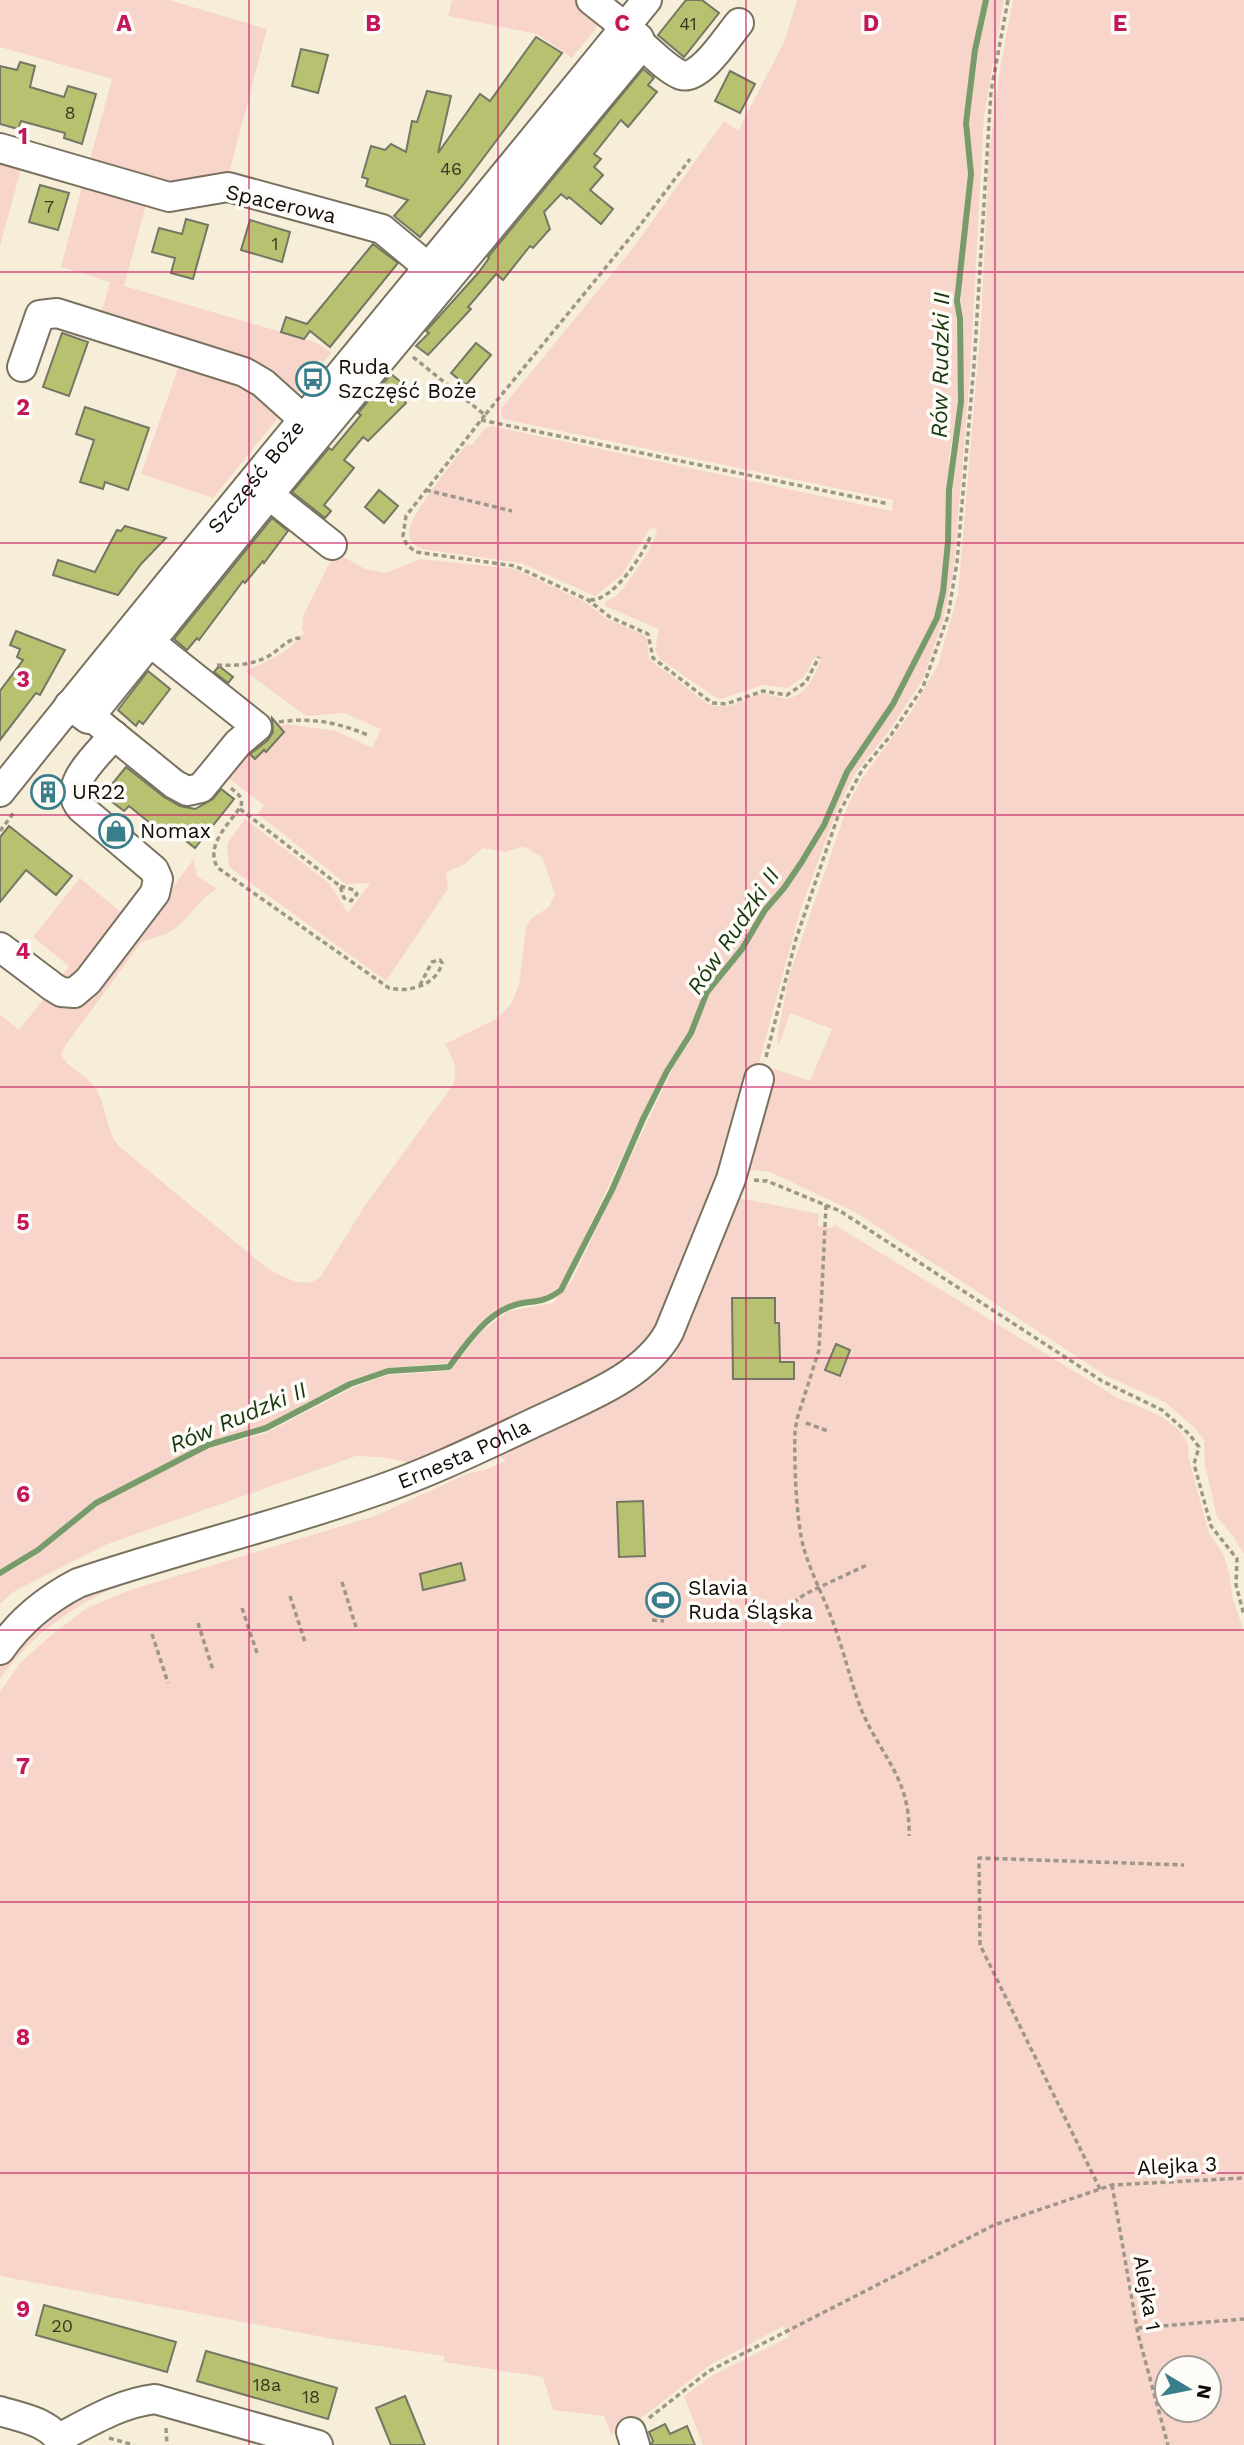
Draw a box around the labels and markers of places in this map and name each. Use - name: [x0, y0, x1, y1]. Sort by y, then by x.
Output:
- place label: Ruda Szczęść Boże: [338, 354, 477, 403]
- bus stop icon: Ruda Szczęść Boże: [294, 360, 332, 398]
- building icon: UR22: [29, 773, 67, 811]
- place label: UR22: [72, 779, 125, 804]
- shop icon: Nomax: [97, 812, 135, 850]
- place label: Nomax: [140, 818, 211, 843]
- place label: Slavia Ruda Śląska: [688, 1575, 813, 1624]
- sports icon: Slavia Ruda Śląska: [644, 1581, 682, 1619]

